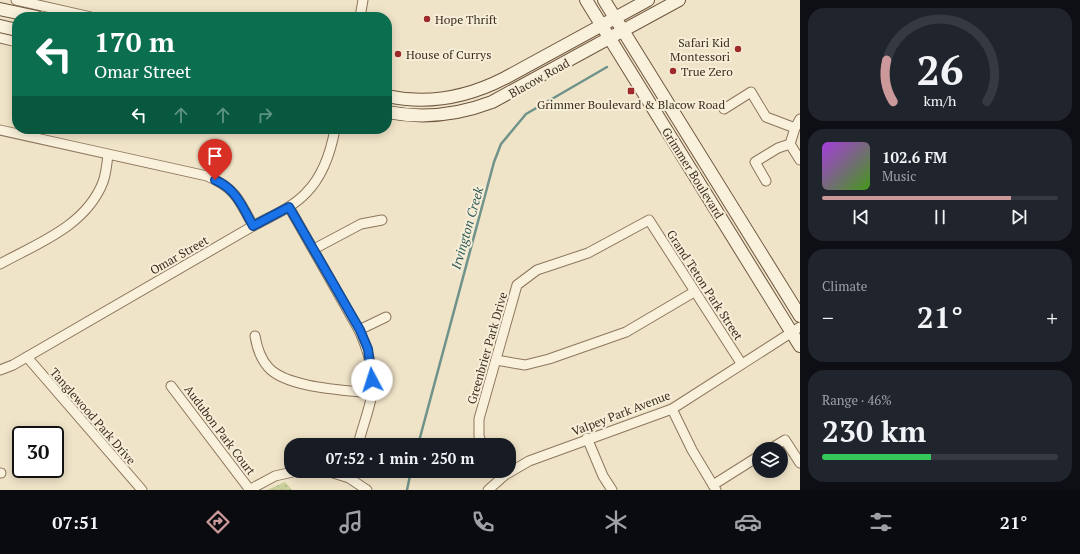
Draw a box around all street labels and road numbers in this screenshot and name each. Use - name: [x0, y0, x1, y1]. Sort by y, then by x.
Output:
- street label: Blacow Road: [506, 55, 572, 101]
- street label: Grimmer Boulevard: [659, 125, 727, 222]
- street label: Grand Teton Park Street: [664, 227, 747, 343]
- street label: Omar Street: [147, 232, 211, 278]
- street label: Greenbrier Park Drive: [464, 290, 510, 406]
- street label: Tanglewood Park Drive: [47, 365, 139, 467]
- street label: Audubon Park Court: [181, 382, 259, 478]
- street label: Valpey Park Avenue: [570, 387, 672, 439]

